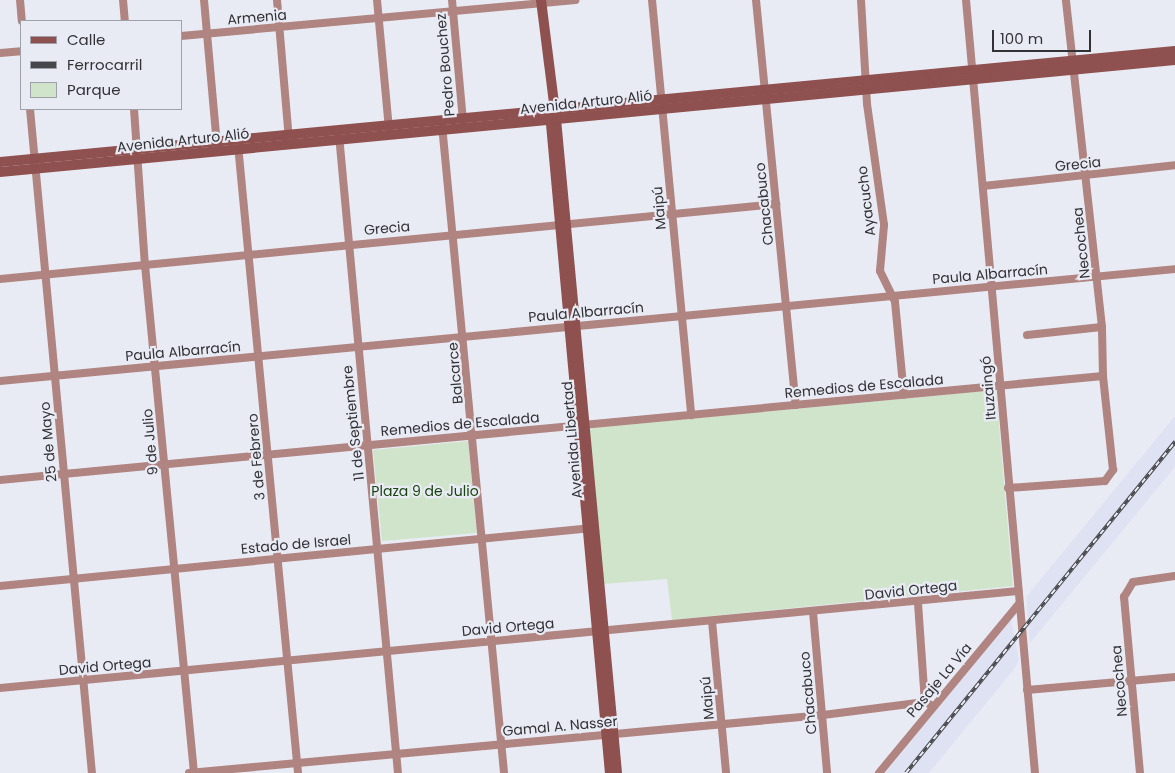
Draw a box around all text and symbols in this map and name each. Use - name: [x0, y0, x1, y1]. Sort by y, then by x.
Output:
- street label: Armenia: [227, 6, 287, 28]
- street label: Pedro Bouchez: [432, 13, 458, 117]
- legend: [20, 20, 182, 110]
- scale bar: [995, 20, 1094, 52]
- text: 100 m: [1000, 28, 1043, 49]
- text: Calle: [67, 29, 105, 50]
- text: Ferrocarril: [67, 54, 142, 75]
- text: Parque: [67, 79, 120, 100]
- street label: Avenida Arturo Alió: [519, 87, 653, 117]
- street label: Avenida Arturo Alió: [116, 125, 250, 155]
- street label: Grecia: [1054, 153, 1102, 175]
- street label: Chacabuco: [751, 162, 777, 246]
- street label: Ayacucho: [853, 165, 879, 237]
- street label: Maipú: [649, 186, 669, 230]
- street label: Necochea: [1069, 207, 1093, 279]
- street label: Grecia: [363, 218, 411, 238]
- street label: Paula Albarracín: [932, 261, 1048, 287]
- street label: Paula Albarracín: [528, 299, 644, 325]
- street label: Paula Albarracín: [125, 338, 241, 364]
- street label: Balcarce: [444, 341, 466, 405]
- street label: Ituzaingó: [977, 355, 999, 421]
- street label: 11 de Septiembre: [339, 364, 367, 482]
- street label: Remedios de Escalada: [784, 371, 944, 401]
- street label: Avenida Libertad: [558, 381, 586, 499]
- street label: 25 de Mayo: [36, 401, 60, 483]
- street label: 9 de Julio: [139, 408, 161, 476]
- street label: Remedios de Escalada: [380, 409, 540, 439]
- street label: 3 de Febrero: [244, 413, 268, 501]
- park label: Plaza 9 de Julio: [371, 483, 479, 499]
- street label: Estado de Israel: [240, 531, 352, 557]
- street label: David Ortega: [864, 577, 958, 603]
- street label: David Ortega: [461, 615, 555, 639]
- street label: Pasaje La Vía: [903, 639, 975, 721]
- street label: Necochea: [1108, 645, 1130, 717]
- street label: Chacabuco: [796, 651, 820, 735]
- street label: David Ortega: [58, 654, 152, 678]
- street label: Maipú: [697, 676, 717, 720]
- street label: Gamal A. Nasser: [502, 713, 618, 739]

